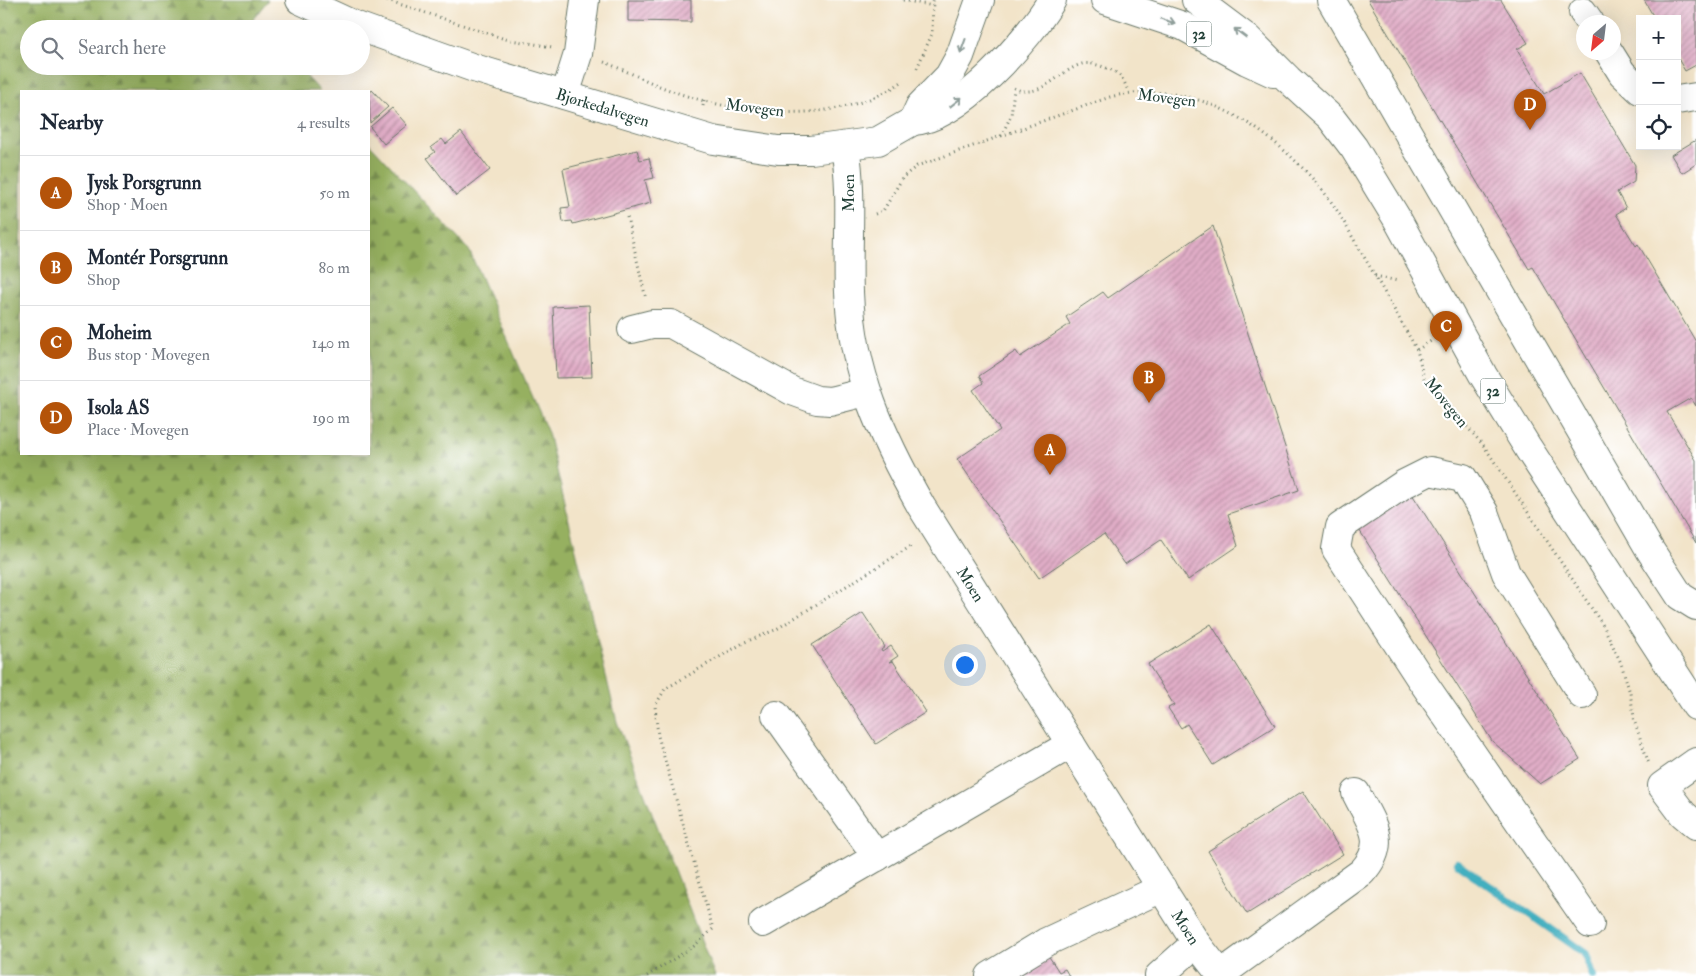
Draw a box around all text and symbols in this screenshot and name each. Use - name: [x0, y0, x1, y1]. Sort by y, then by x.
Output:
- north arrow: [1576, 15, 1621, 60]
- map controls: [1636, 15, 1681, 150]
- button: +: [1636, 15, 1681, 60]
- one-way arrow: [1160, 16, 1176, 26]
- search box: [20, 20, 370, 75]
- road number: 32: [1186, 22, 1212, 46]
- one-way arrow: [1233, 28, 1247, 38]
- icon: search: [38, 34, 66, 62]
- text: Search here: [78, 36, 166, 60]
- one-way arrow: [958, 37, 967, 53]
- button: −: [1636, 60, 1681, 105]
- street label: Bjørkedalvegen: [554, 84, 652, 132]
- street label: Movegen: [1136, 84, 1197, 112]
- pin: D: [1514, 89, 1546, 130]
- street label: Movegen: [724, 94, 785, 122]
- one-way arrow: [949, 96, 962, 107]
- button: locate: [1636, 105, 1681, 150]
- text: Nearby: [40, 109, 103, 136]
- text: 4 results: [297, 113, 350, 133]
- text: Jysk Porsgrunn: [87, 171, 201, 195]
- street label: Moen: [839, 174, 859, 212]
- text: A: [51, 183, 61, 203]
- text: 50 m: [319, 183, 350, 203]
- text: Shop · Moen: [87, 195, 168, 215]
- text: Montér Porsgrunn: [87, 246, 228, 270]
- text: B: [51, 258, 61, 278]
- text: 80 m: [319, 258, 350, 278]
- text: Shop: [87, 270, 120, 290]
- pin: C: [1430, 311, 1462, 352]
- text: Moheim: [87, 321, 152, 345]
- text: C: [50, 333, 62, 353]
- text: 140 m: [312, 333, 350, 353]
- text: Bus stop · Movegen: [87, 345, 210, 365]
- pin: B: [1133, 362, 1165, 403]
- street label: Movegen: [1420, 373, 1473, 432]
- road number: 32: [1480, 378, 1506, 404]
- text: Isola AS: [87, 396, 150, 420]
- text: D: [49, 408, 63, 428]
- text: 190 m: [312, 408, 350, 428]
- text: Place · Movegen: [87, 420, 189, 440]
- pin: A: [1034, 434, 1066, 475]
- street label: Moen: [952, 563, 989, 606]
- your location: [952, 652, 978, 678]
- street label: Moen: [1166, 906, 1204, 949]

